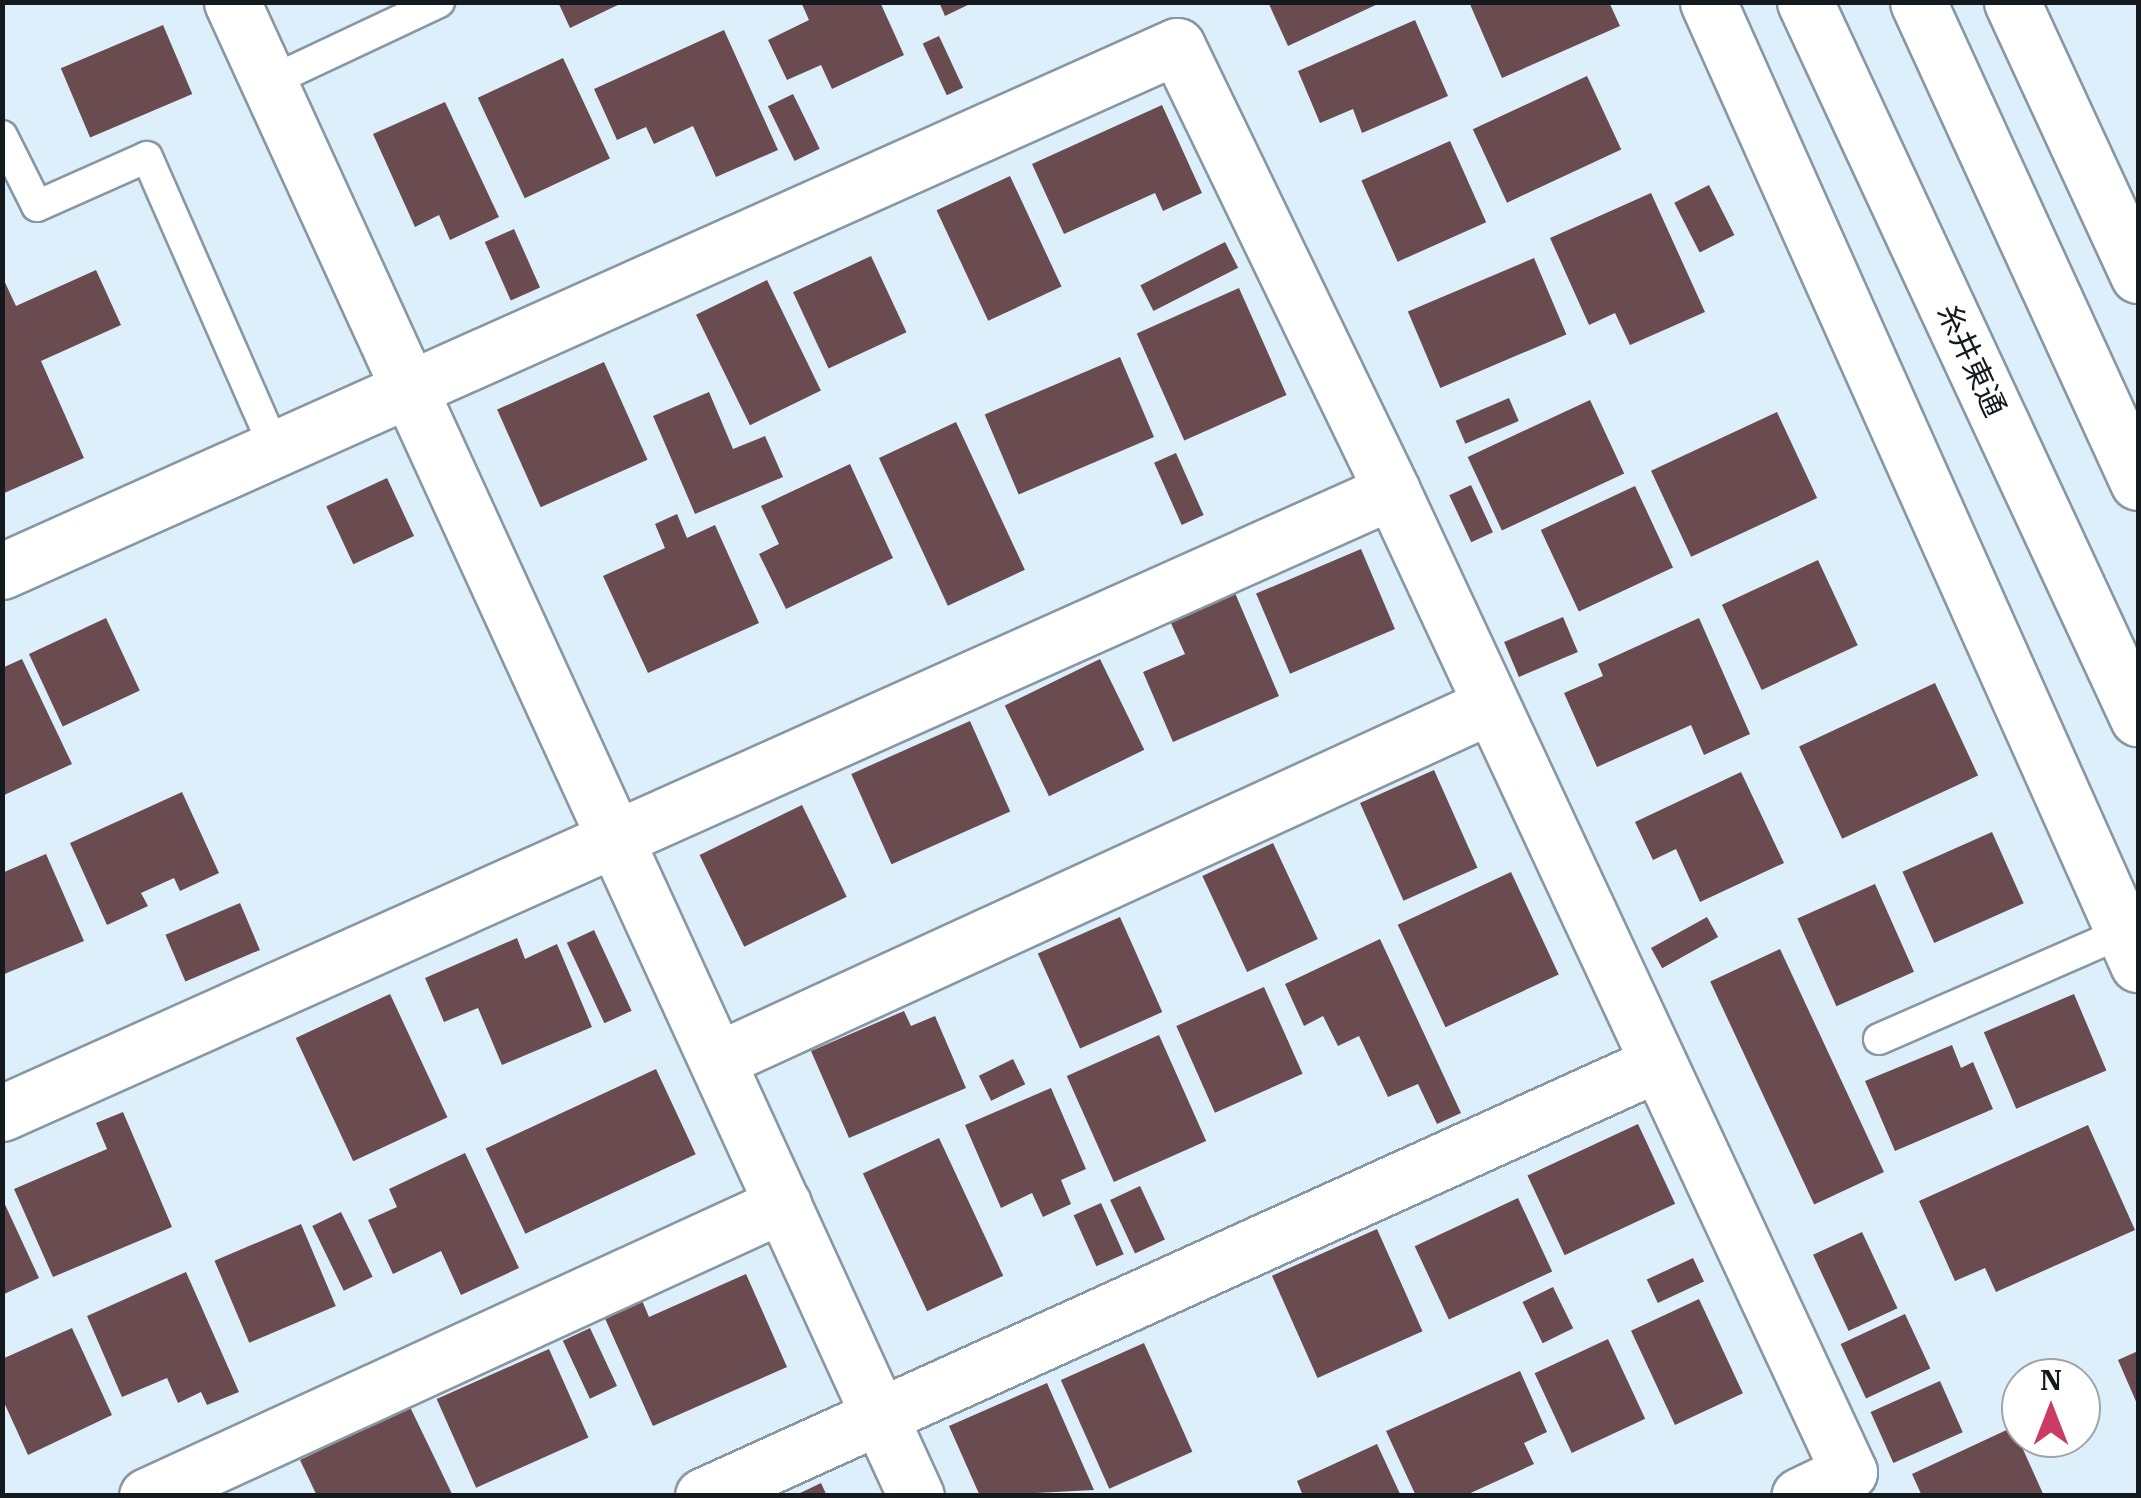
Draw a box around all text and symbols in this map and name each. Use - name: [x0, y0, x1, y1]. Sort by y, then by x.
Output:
- street label: 糸井東通: [1930, 298, 2014, 422]
- north arrow: [2001, 1358, 2101, 1458]
- text: N: [2040, 1361, 2062, 1398]

